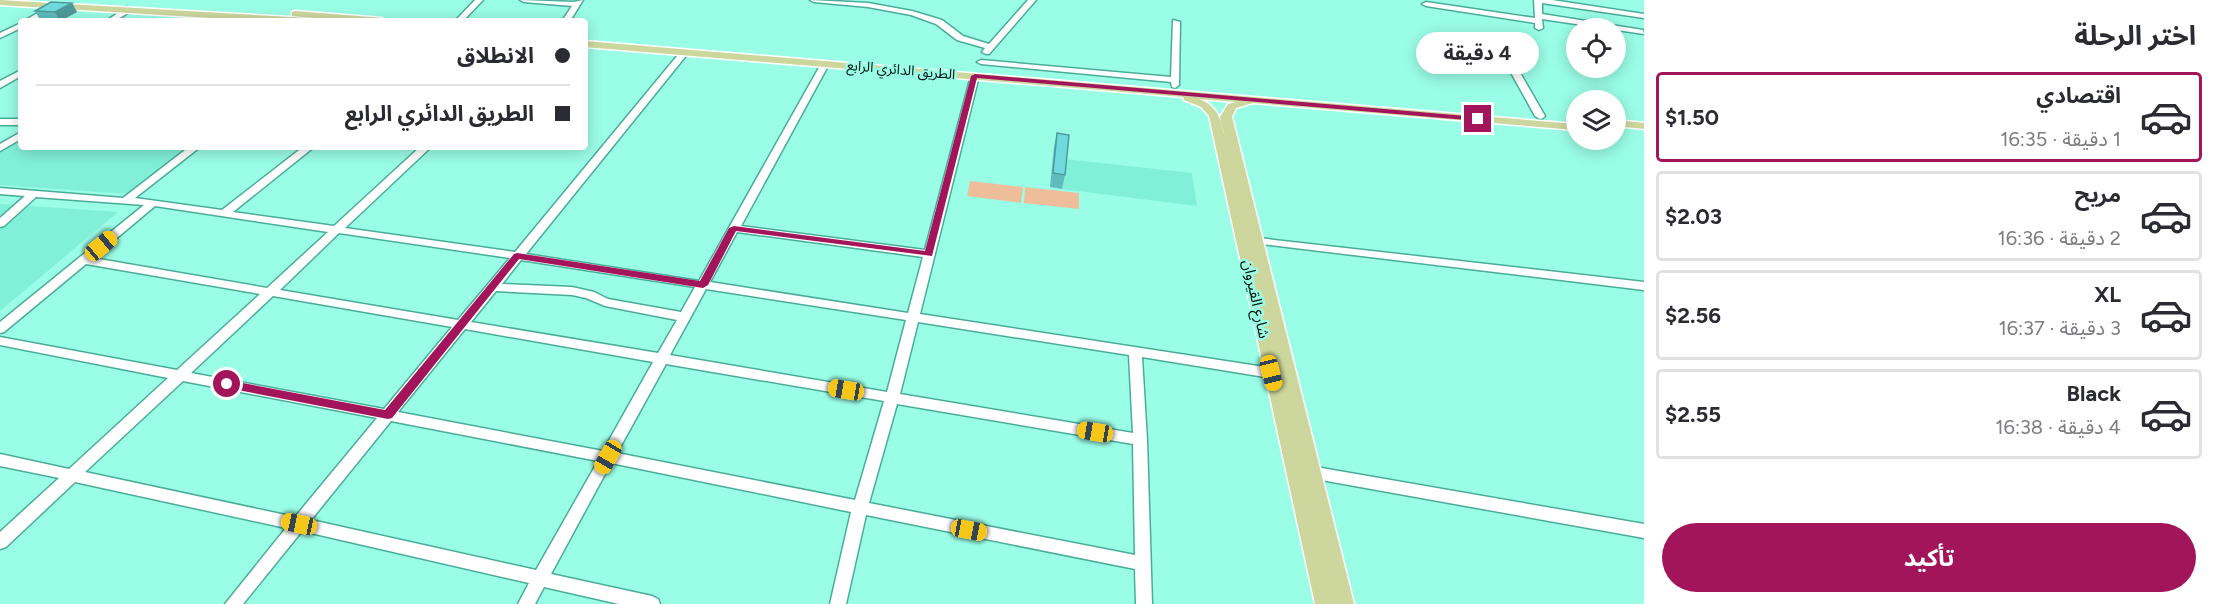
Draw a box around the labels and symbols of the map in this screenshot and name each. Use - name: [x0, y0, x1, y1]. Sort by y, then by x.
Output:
- callout: 4 دقيقة: [1416, 32, 1540, 74]
- street label: الطريق الدائري الرابع: [846, 57, 956, 85]
- route end: [1464, 105, 1491, 132]
- car: [81, 228, 121, 264]
- street label: شارع القيروان: [1236, 258, 1273, 341]
- car: [1258, 353, 1284, 393]
- route start: [213, 370, 240, 397]
- car: [827, 378, 865, 402]
- car: [1076, 420, 1114, 444]
- car: [591, 437, 625, 477]
- car: [280, 511, 318, 537]
- car: [950, 518, 988, 542]

